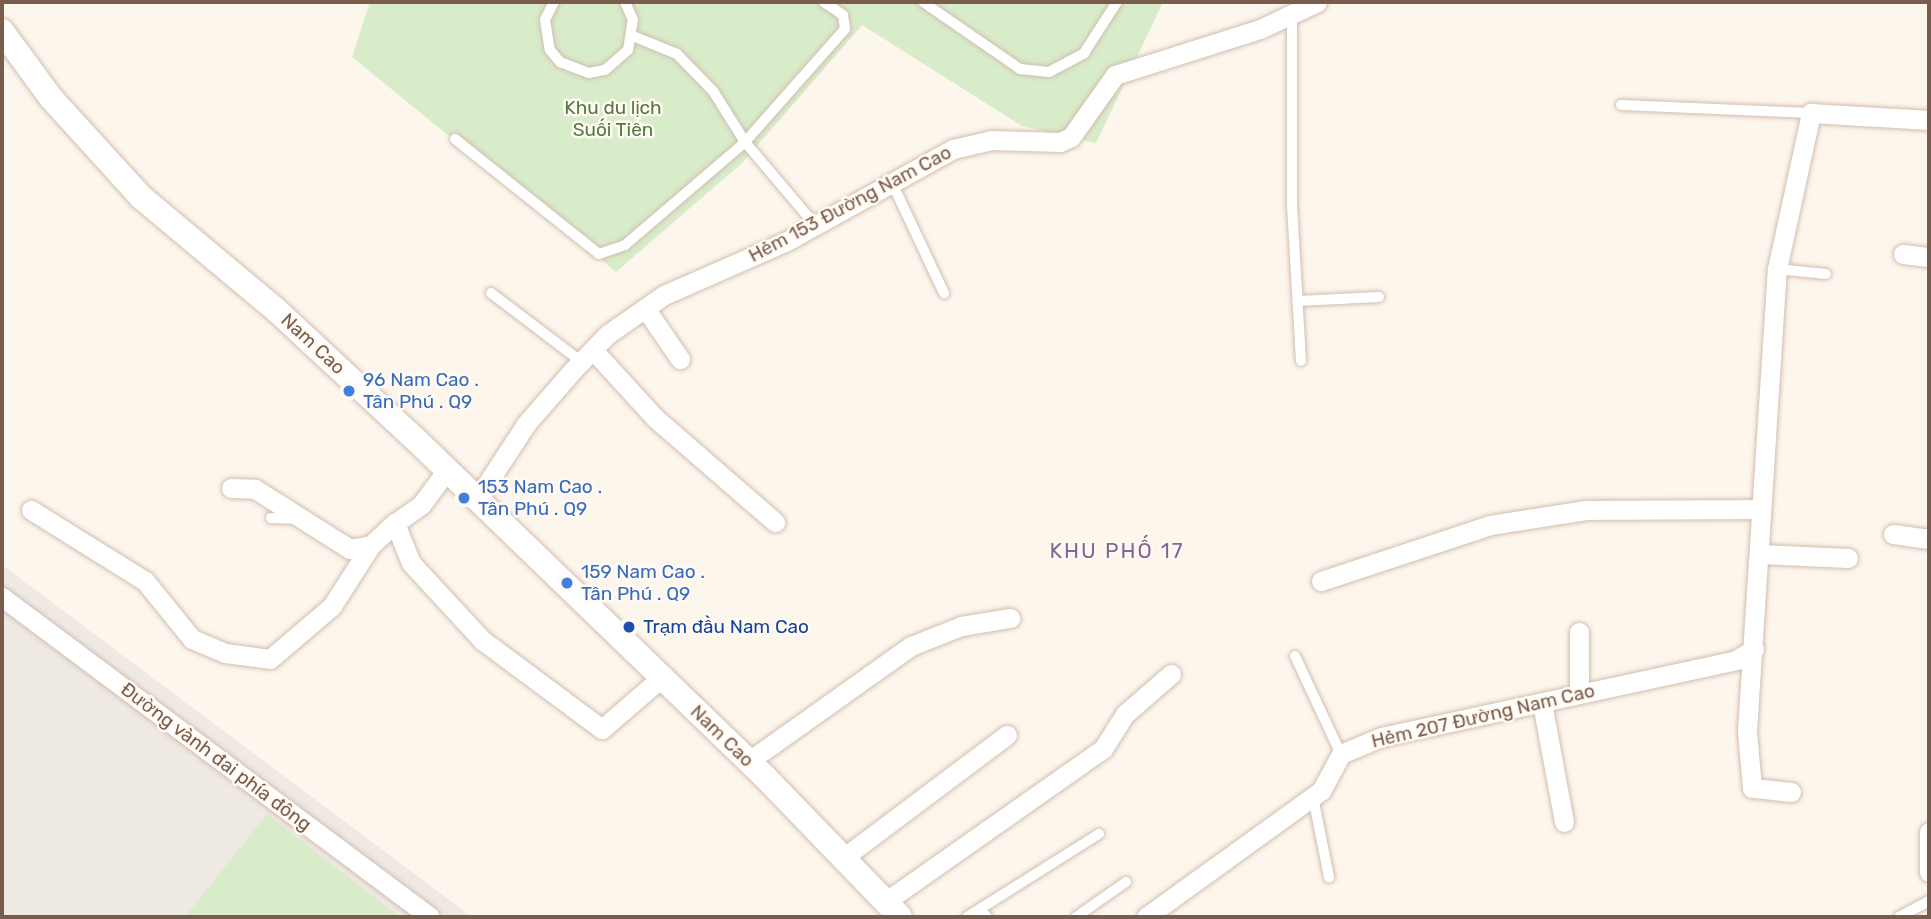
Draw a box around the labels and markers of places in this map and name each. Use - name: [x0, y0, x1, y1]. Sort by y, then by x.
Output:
- place label: 96 Nam Cao . Tân Phú . Q9: [363, 369, 479, 413]
- marker: 96 Nam Cao . Tân Phú . Q9: [341, 383, 357, 399]
- place label: 153 Nam Cao . Tân Phú . Q9: [478, 476, 602, 520]
- marker: 153 Nam Cao . Tân Phú . Q9: [456, 490, 472, 506]
- place label: 159 Nam Cao . Tân Phú . Q9: [581, 561, 705, 605]
- marker: 159 Nam Cao . Tân Phú . Q9: [559, 575, 575, 591]
- place label: Trạm đầu Nam Cao: [643, 616, 809, 638]
- marker: Trạm đầu Nam Cao: [621, 619, 637, 635]

